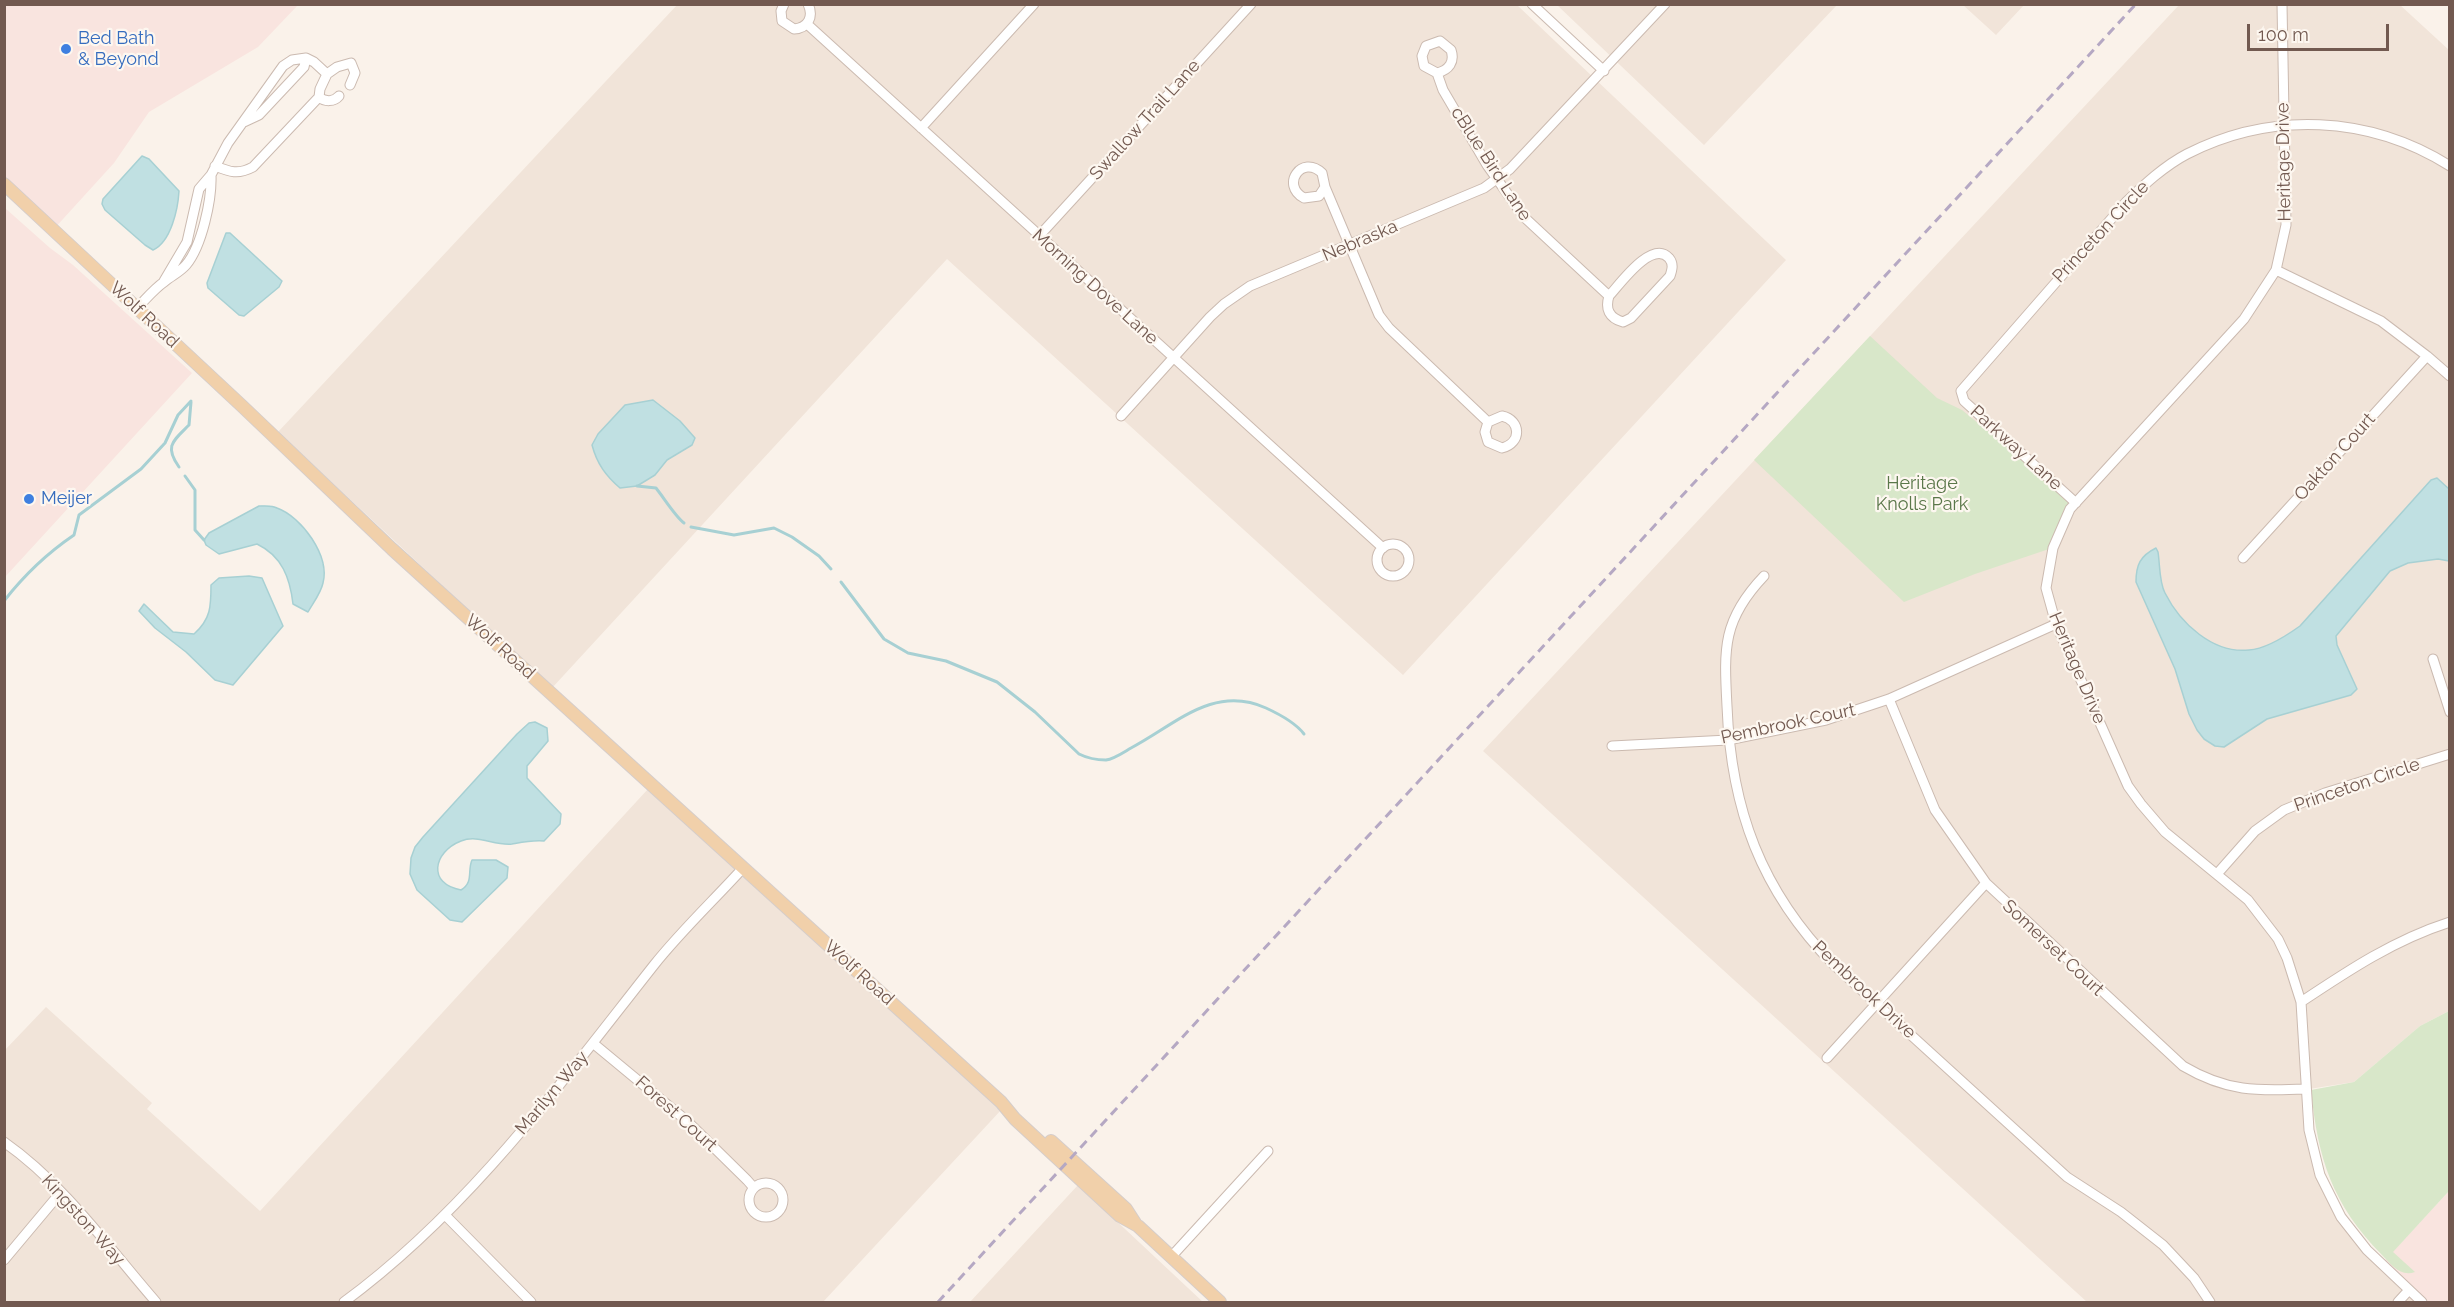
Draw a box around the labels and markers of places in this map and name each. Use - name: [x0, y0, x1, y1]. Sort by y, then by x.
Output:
- place label: Bed Bath & Beyond: [78, 28, 159, 70]
- marker: Bed Bath & Beyond: [59, 42, 73, 56]
- place label: Meijer: [41, 488, 92, 510]
- marker: Meijer: [22, 492, 36, 506]

